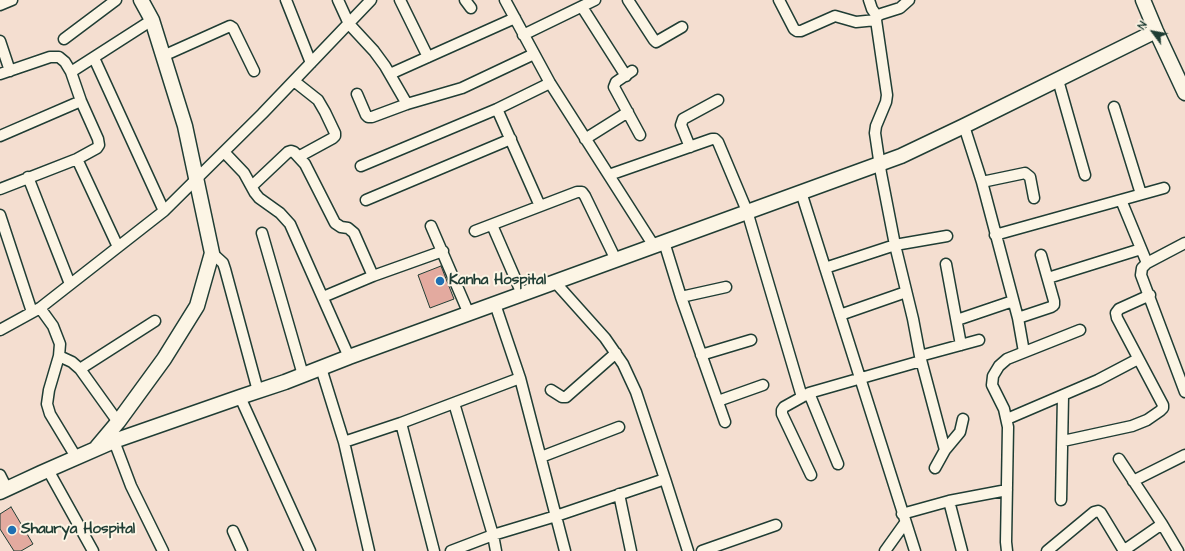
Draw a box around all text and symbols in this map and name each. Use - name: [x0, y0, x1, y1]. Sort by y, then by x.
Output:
- north arrow: [1133, 12, 1173, 52]
- text: N: [1134, 18, 1151, 32]
- place label: Kanha Hospital: [449, 272, 546, 290]
- marker: Kanha Hospital: [434, 275, 446, 287]
- place label: Shaurya Hospital: [21, 521, 135, 539]
- marker: Shaurya Hospital: [6, 524, 18, 536]

